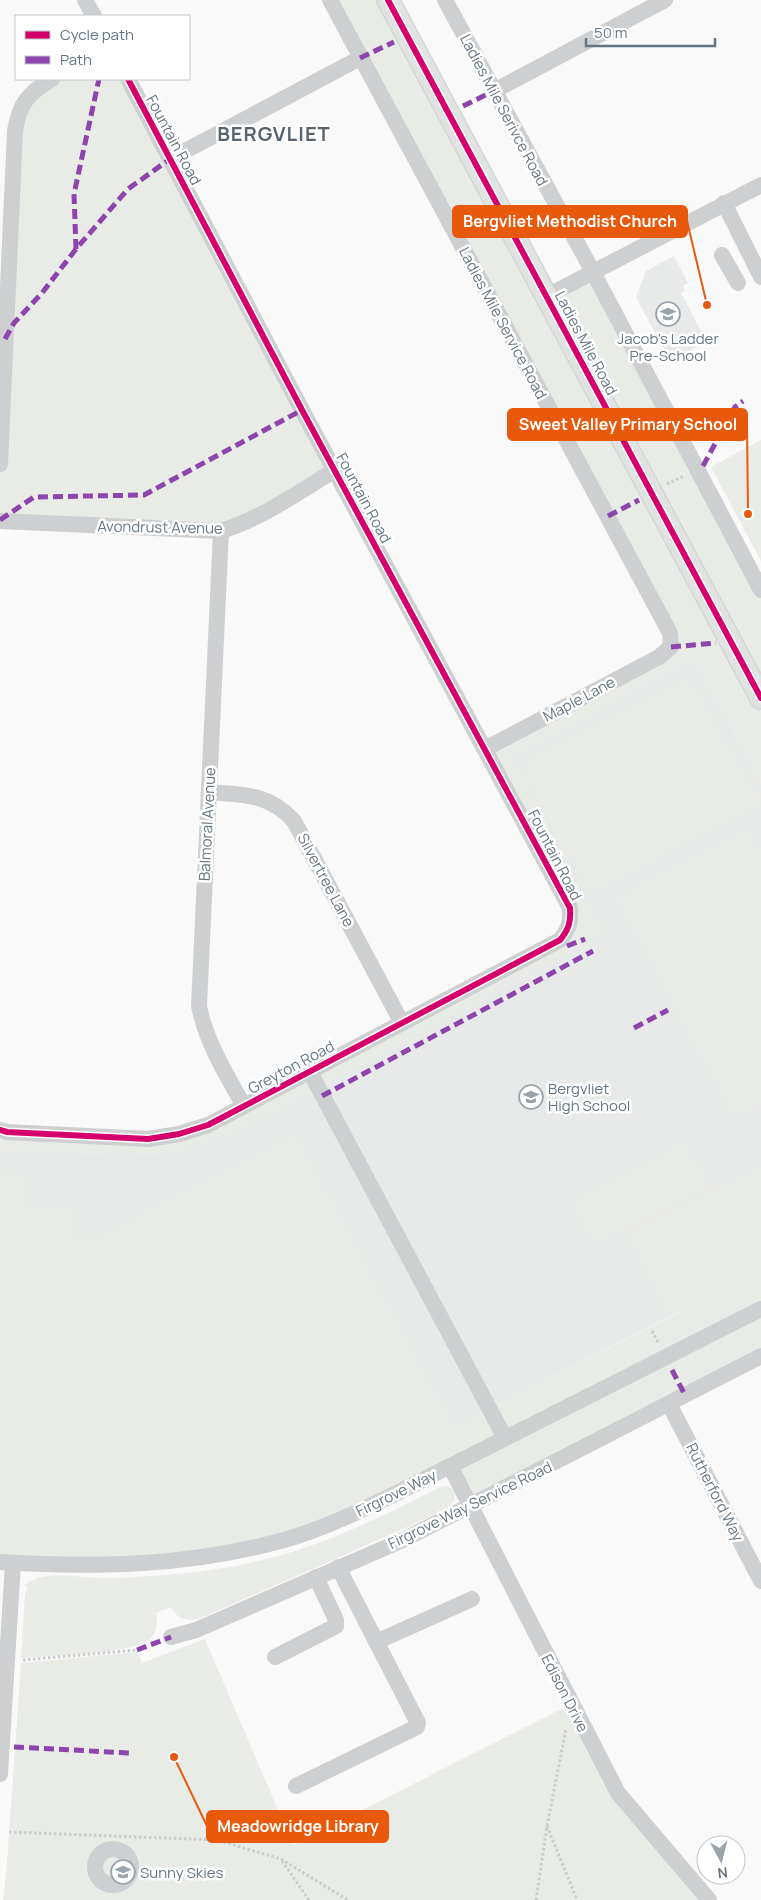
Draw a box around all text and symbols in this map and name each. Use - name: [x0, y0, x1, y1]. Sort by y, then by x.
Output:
- legend: [15, 15, 190, 80]
- scale bar: [586, 15, 715, 47]
- text: 50 m: [594, 22, 628, 43]
- text: Cycle path: [60, 24, 134, 45]
- street label: Ladies Mile Serivce Road: [455, 30, 553, 190]
- text: Path: [60, 49, 92, 70]
- street label: Fountain Road: [141, 91, 207, 189]
- district label: BERGVLIET: [217, 120, 331, 147]
- callout: Bergvliet Methodist Church: [453, 206, 687, 237]
- text: Bergvliet Methodist Church: [463, 210, 677, 232]
- street label: Ladies Mile Service Road: [454, 243, 552, 403]
- street label: Ladies Mile Road: [550, 287, 622, 399]
- school or university icon: Jacob's Ladder Pre-School: [655, 301, 681, 327]
- place label: Jacob's Ladder Pre-School: [617, 328, 719, 366]
- callout: Sweet Valley Primary School: [508, 409, 747, 440]
- text: Sweet Valley Primary School: [519, 413, 737, 435]
- street label: Fountain Road: [331, 449, 397, 547]
- street label: Avondrust Avenue: [97, 515, 223, 539]
- street label: Maple Lane: [539, 671, 619, 727]
- street label: Balmoral Avenue: [194, 766, 220, 881]
- street label: Fountain Road: [523, 806, 587, 904]
- street label: Silvertree Lane: [293, 830, 360, 931]
- street label: Greyton Road: [244, 1035, 338, 1099]
- place label: Bergvliet High School: [548, 1078, 630, 1116]
- school or university icon: Bergvliet High School: [518, 1084, 544, 1110]
- street label: Rutherford Way: [681, 1439, 749, 1545]
- street label: Firgrove Way Service Road: [384, 1456, 556, 1554]
- street label: Firgrove Way: [352, 1464, 440, 1522]
- street label: Edison Drive: [536, 1651, 594, 1736]
- callout: Meadowridge Library: [207, 1811, 388, 1842]
- text: Meadowridge Library: [217, 1815, 379, 1837]
- north arrow: [696, 1835, 746, 1885]
- school or university icon: Sunny Skies: [110, 1859, 136, 1885]
- place label: Sunny Skies: [140, 1862, 224, 1883]
- text: N: [716, 1863, 729, 1883]

